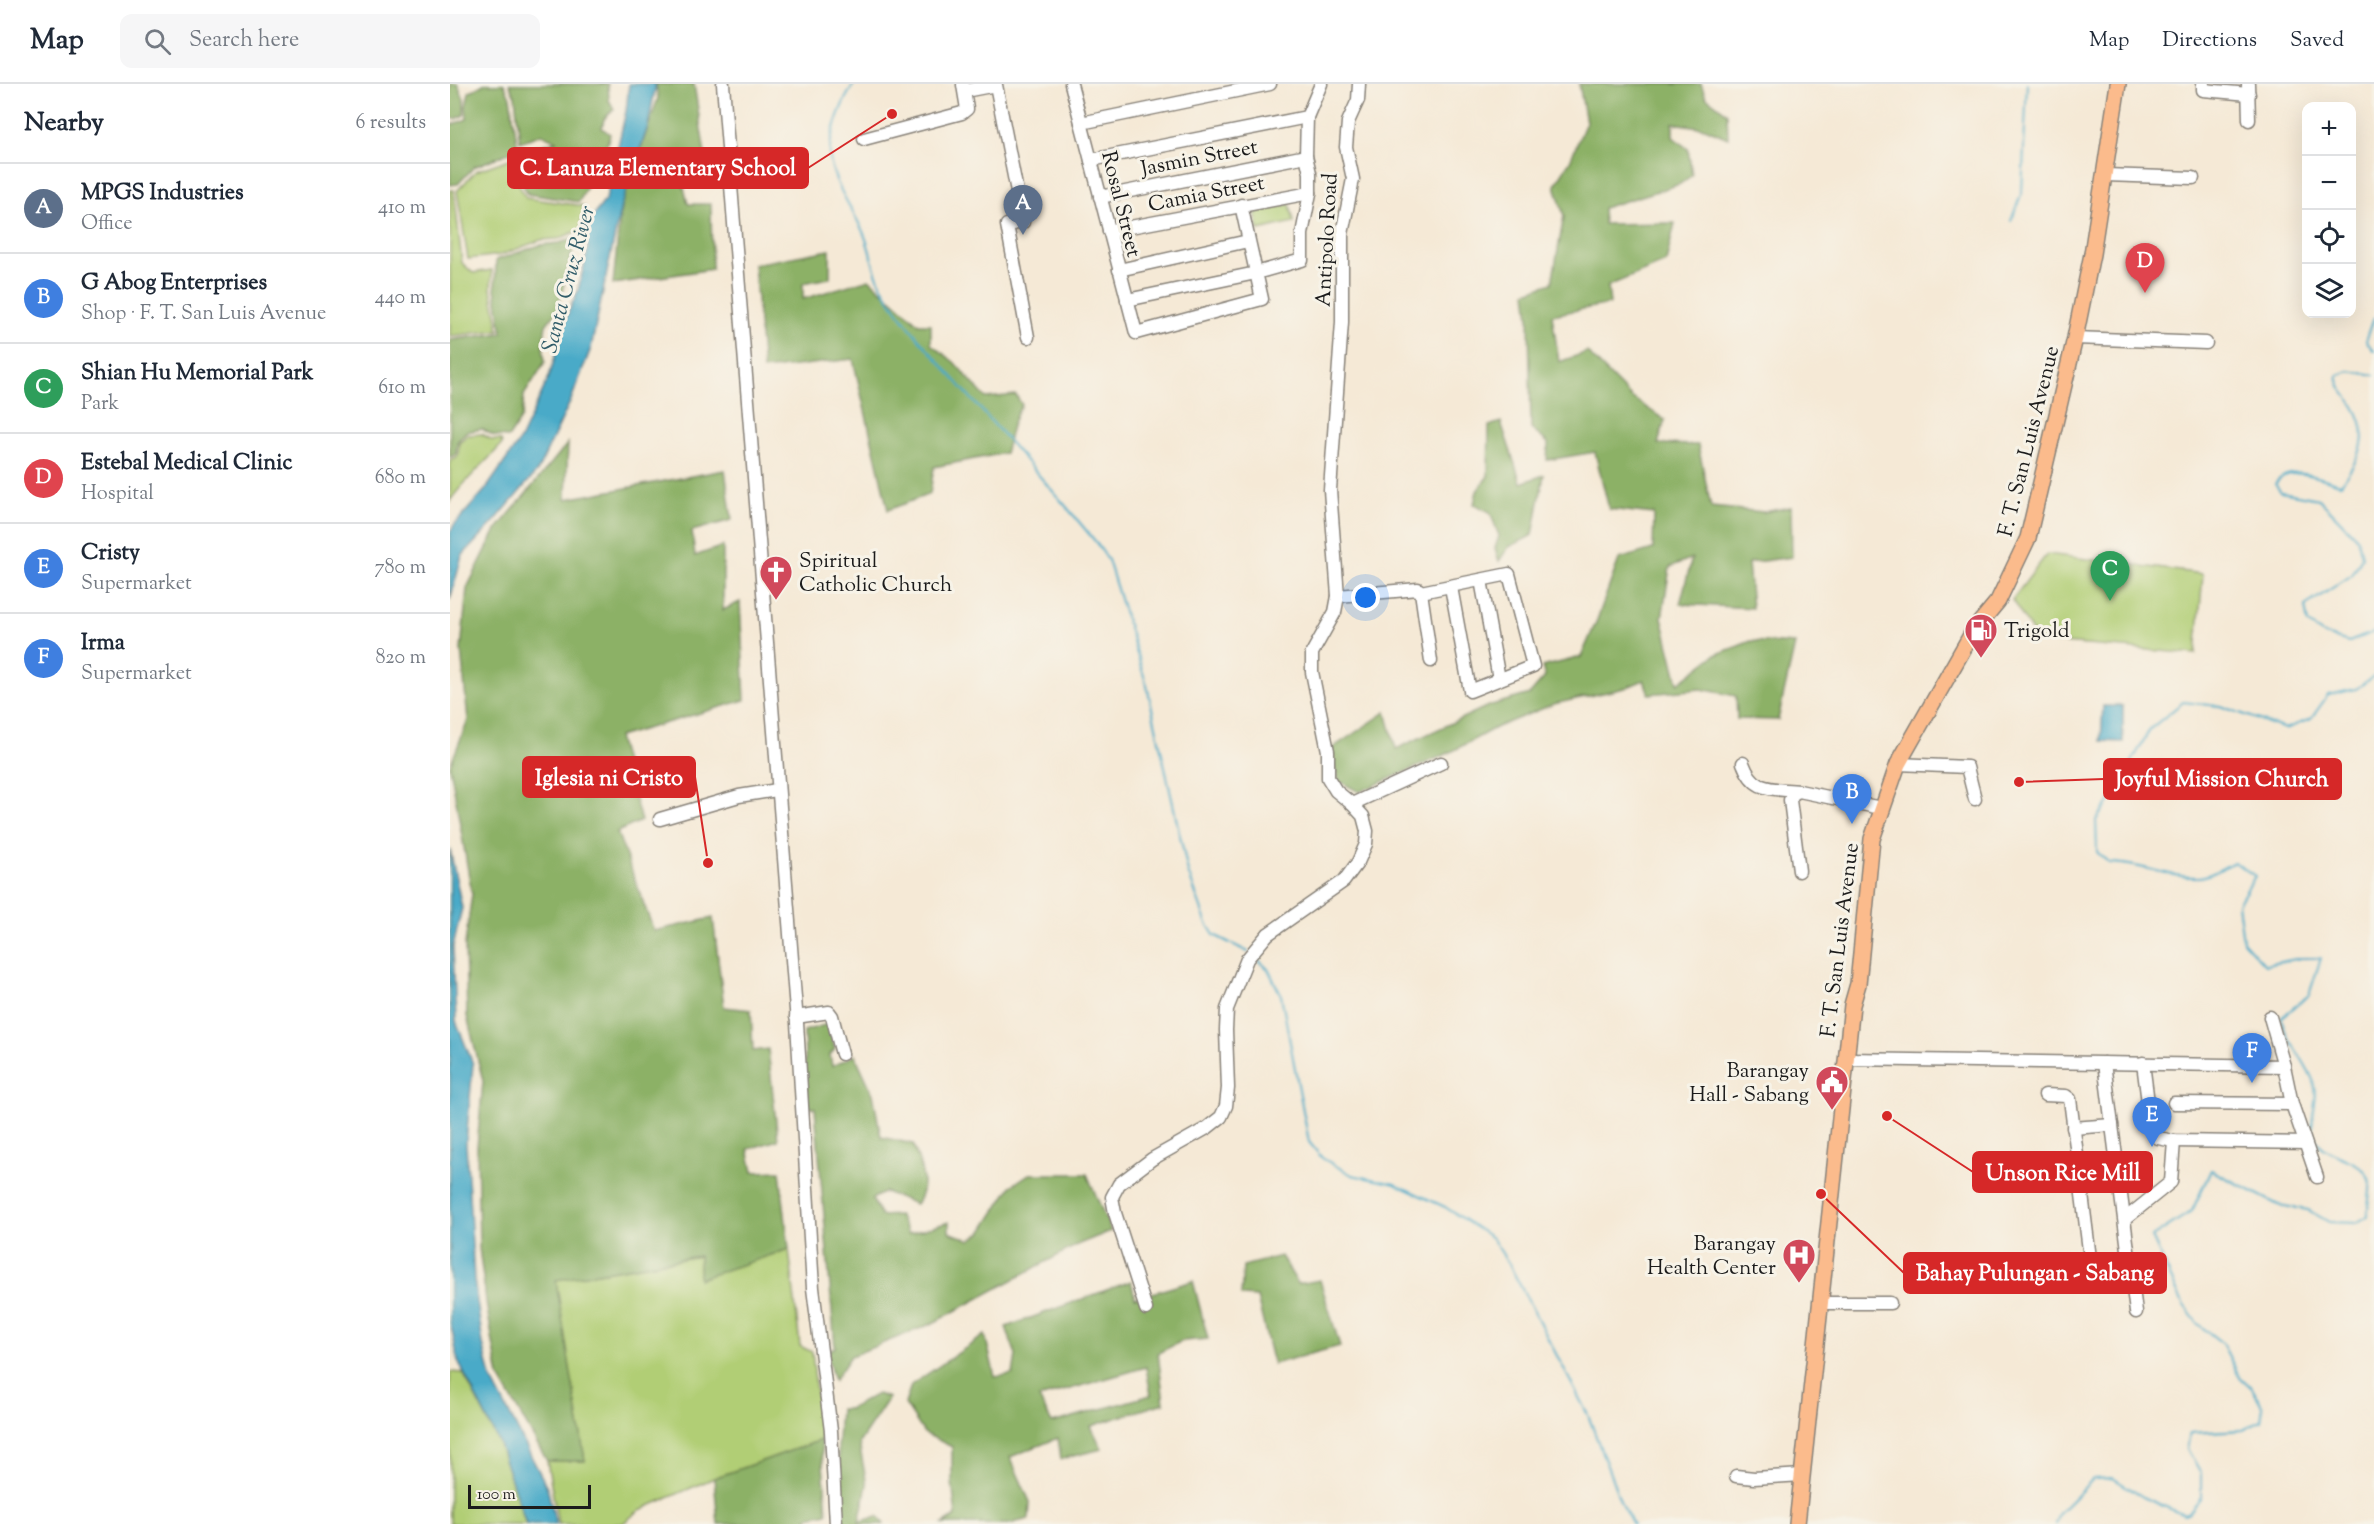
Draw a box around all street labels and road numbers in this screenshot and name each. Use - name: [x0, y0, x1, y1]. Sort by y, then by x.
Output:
- street label: Jasmin Street: [1137, 133, 1260, 185]
- street label: Rosal Street: [1092, 148, 1148, 261]
- street label: Camia Street: [1146, 169, 1267, 221]
- street label: Antipolo Road: [1310, 172, 1346, 308]
- street label: F. T. San Luis Avenue: [1992, 343, 2068, 540]
- street label: F. T. San Luis Avenue: [1814, 841, 1868, 1039]

